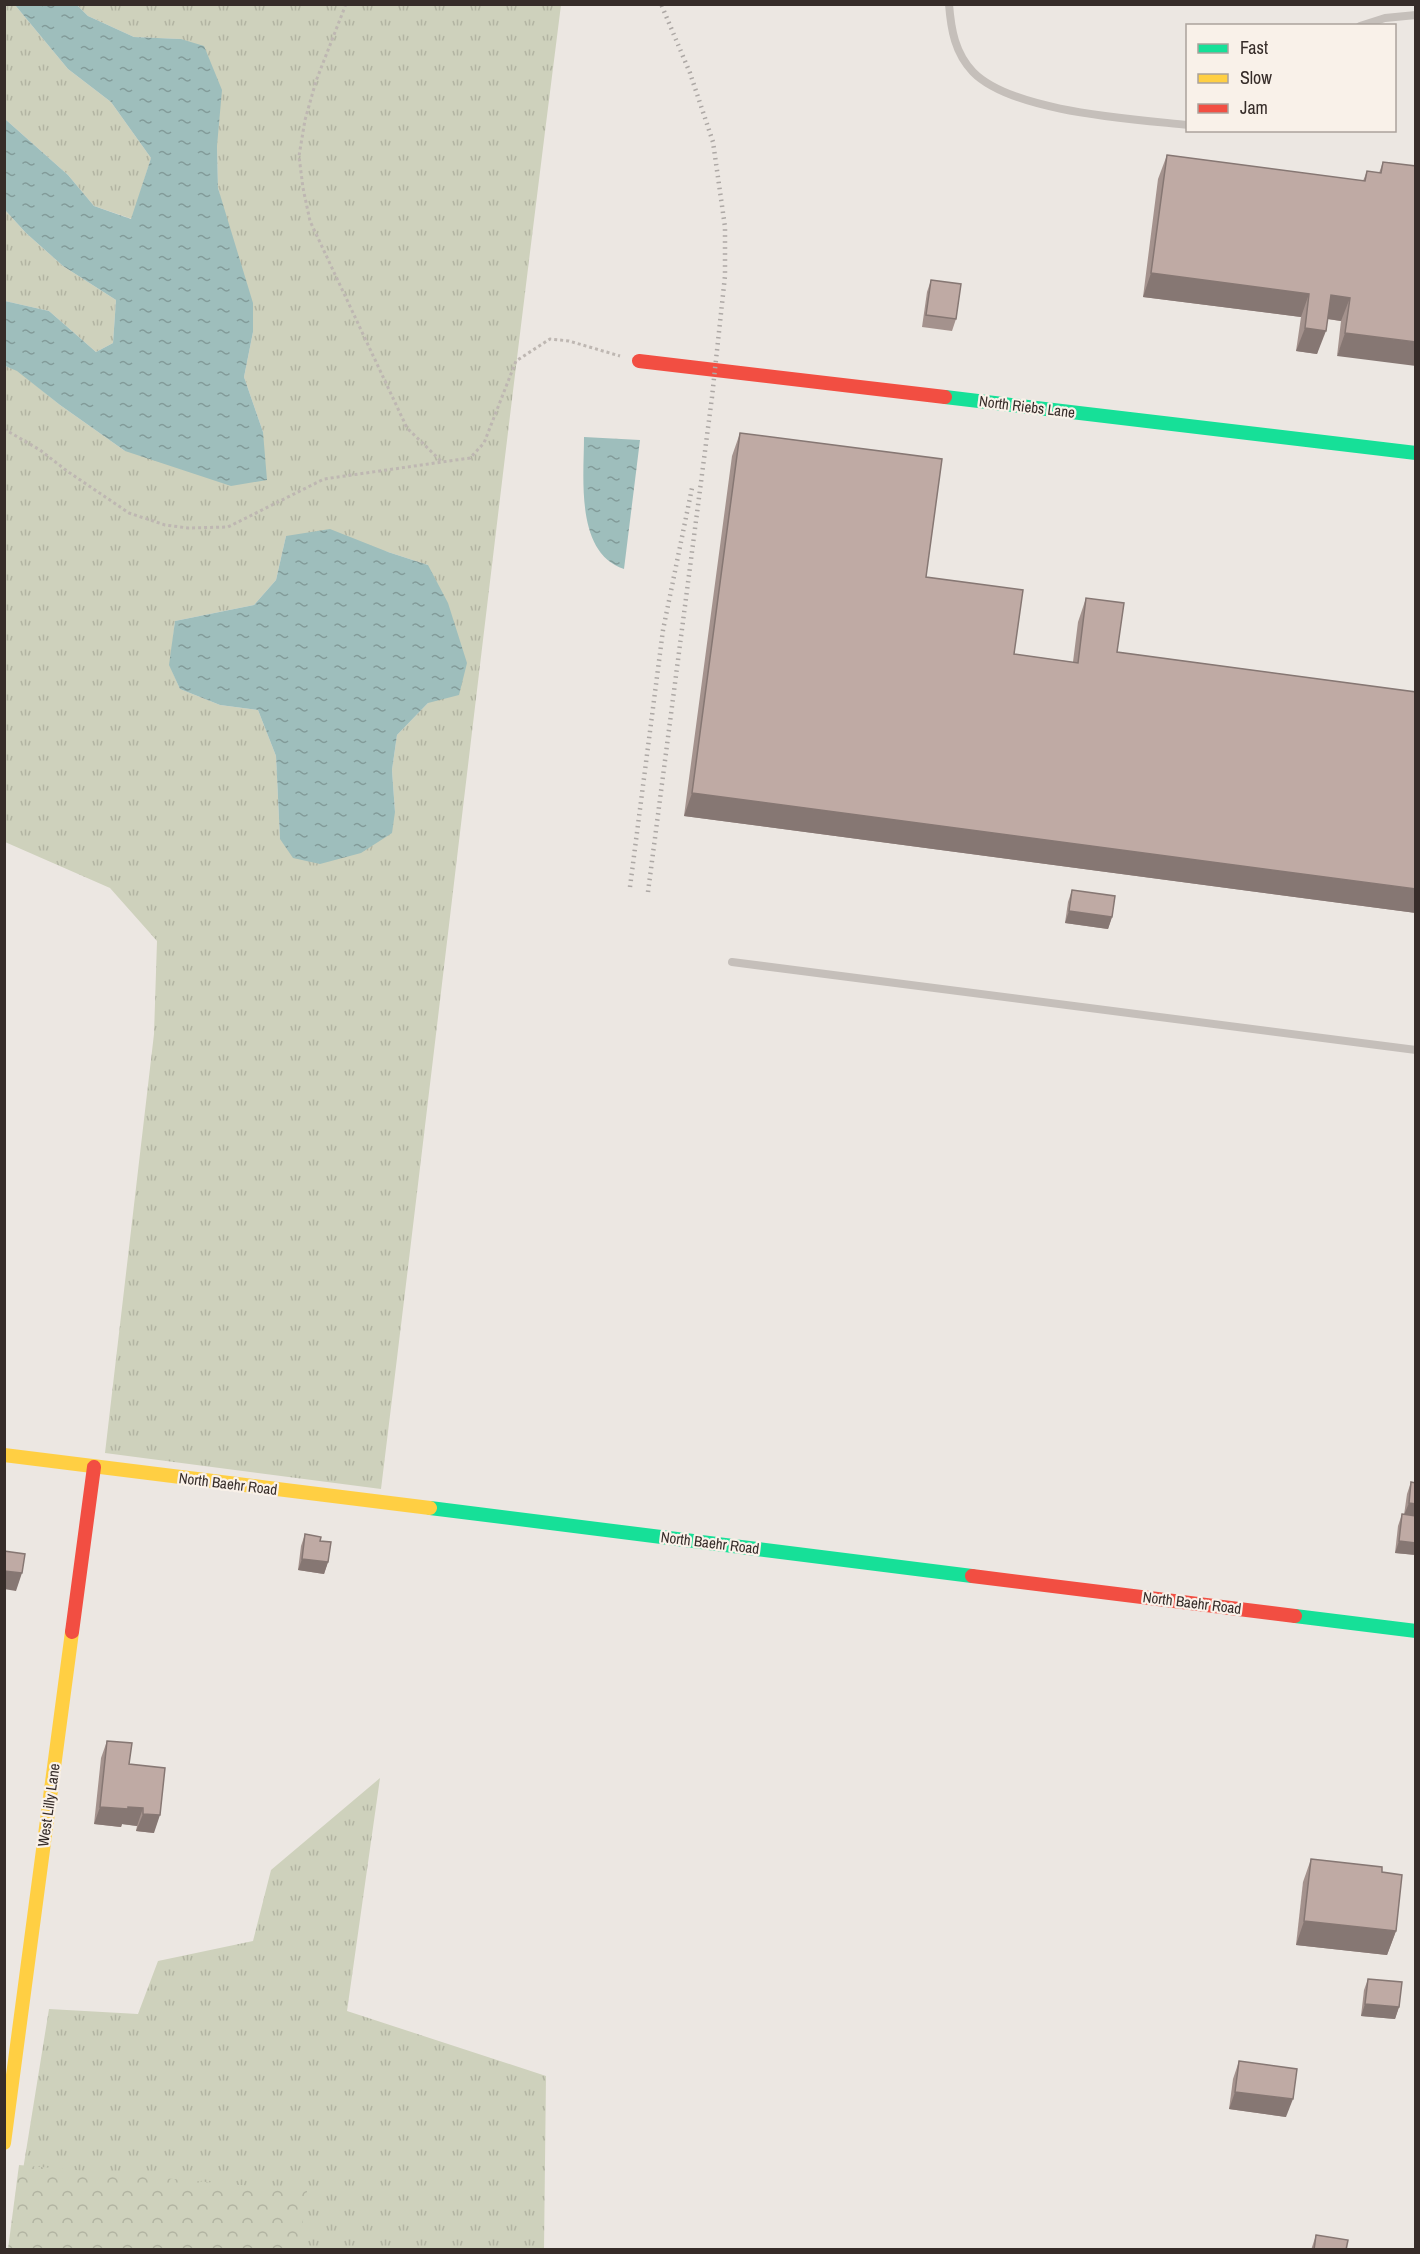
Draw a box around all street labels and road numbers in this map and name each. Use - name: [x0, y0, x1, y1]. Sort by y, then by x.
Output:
- street label: North Riebs Lane: [978, 390, 1076, 423]
- street label: North Baehr Road: [178, 1467, 279, 1500]
- street label: North Baehr Road: [660, 1526, 761, 1559]
- street label: North Baehr Road: [1142, 1586, 1243, 1619]
- street label: West Lilly Lane: [32, 1762, 65, 1848]

